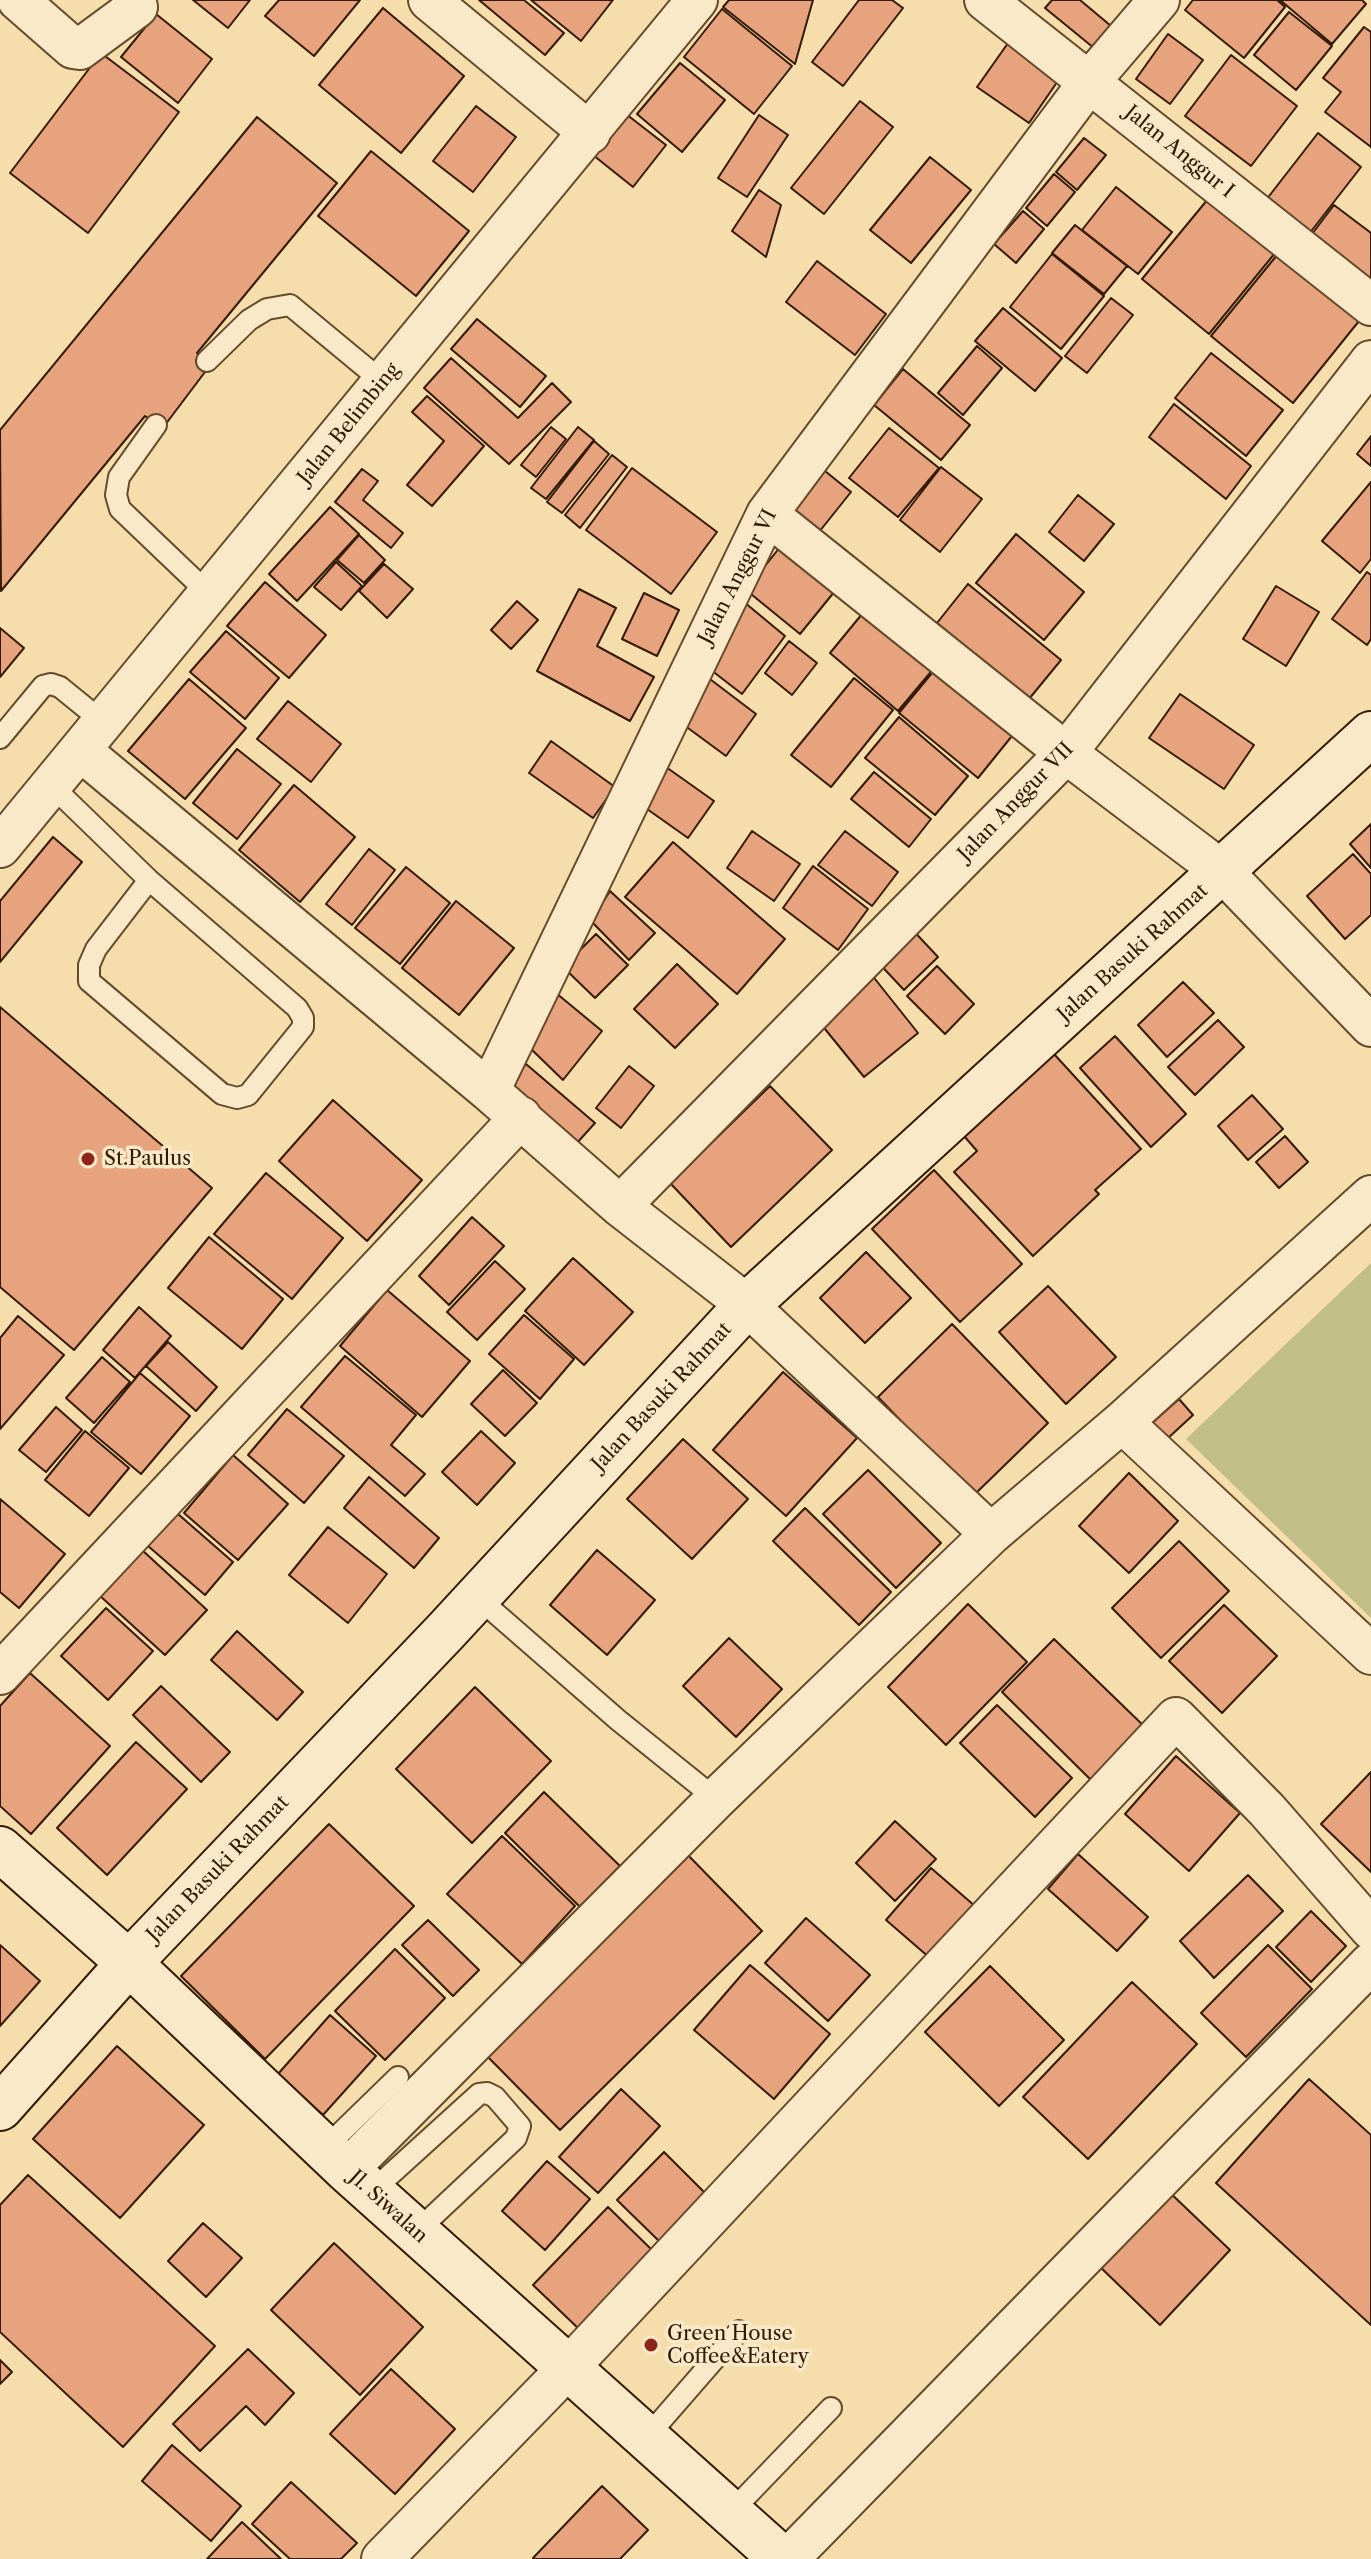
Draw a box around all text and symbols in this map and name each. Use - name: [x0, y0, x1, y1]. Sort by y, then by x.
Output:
- street label: Jalan Anggur I: [1120, 101, 1238, 203]
- street label: Jalan Belimbing: [293, 359, 405, 489]
- street label: Jalan Anggur VI: [694, 506, 782, 648]
- street label: Jalan Anggur VII: [953, 738, 1079, 866]
- street label: Jalan Basuki Rahmat: [1053, 879, 1213, 1027]
- place label: St.Paulus: [104, 1147, 191, 1171]
- marker: St.Paulus: [79, 1150, 97, 1168]
- street label: Jalan Basuki Rahmat: [587, 1318, 737, 1476]
- street label: Jalan Basuki Rahmat: [142, 1791, 294, 1947]
- street label: Jl. Siwalan: [344, 2166, 432, 2248]
- place label: Green House Coffee&Eatery: [667, 2322, 809, 2369]
- marker: Green House Coffee&Eatery: [642, 2336, 660, 2354]

